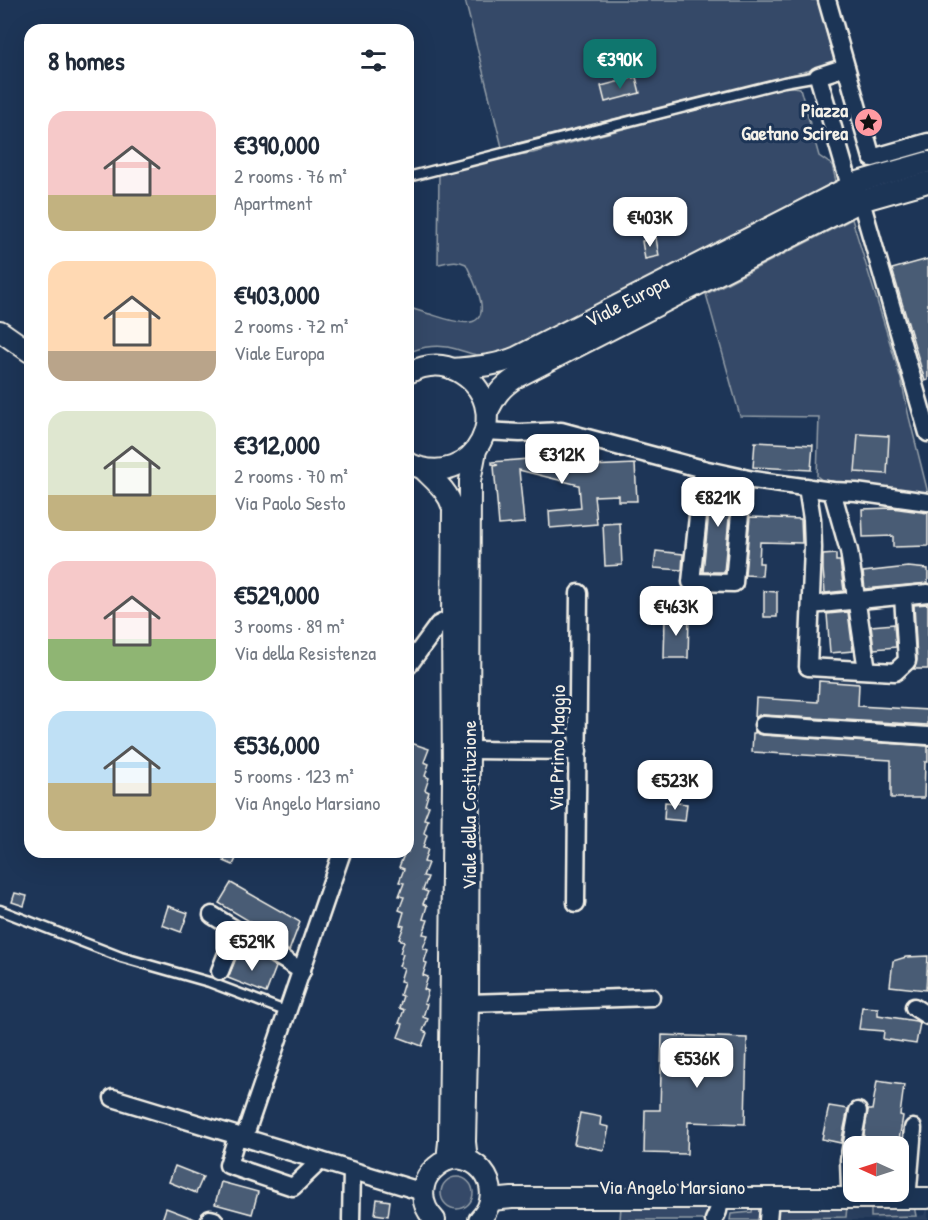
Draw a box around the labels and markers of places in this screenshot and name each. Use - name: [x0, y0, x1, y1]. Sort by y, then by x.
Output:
- pin: €390K: [578, 39, 662, 90]
- place label: Piazza Gaetano Scirea: [741, 96, 848, 146]
- place icon: Piazza Gaetano Scirea: [853, 106, 885, 138]
- pin: €403K: [608, 197, 692, 248]
- pin: €312K: [520, 434, 604, 485]
- pin: €821K: [676, 477, 760, 528]
- pin: €463K: [634, 586, 718, 637]
- pin: €523K: [633, 760, 717, 811]
- pin: €529K: [210, 921, 294, 972]
- pin: €536K: [655, 1038, 739, 1089]

